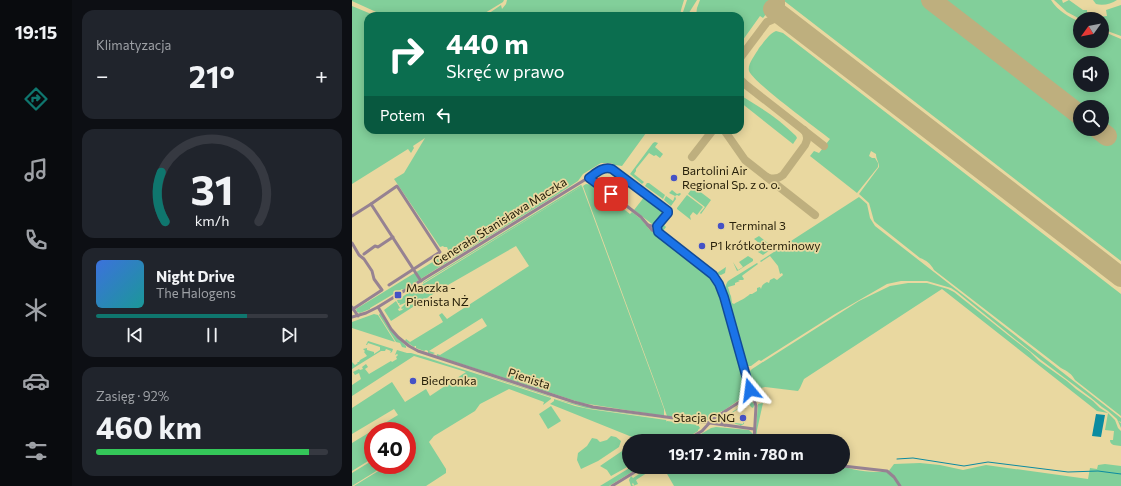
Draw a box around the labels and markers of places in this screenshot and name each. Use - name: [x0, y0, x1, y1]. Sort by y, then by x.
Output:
- place label: Bartolini Air Regional Sp. z o. o.: [682, 163, 780, 191]
- marker: Bartolini Air Regional Sp. z o. o.: [669, 173, 679, 183]
- pin: [594, 177, 628, 211]
- place label: Terminal 3: [729, 218, 786, 232]
- marker: Terminal 3: [716, 221, 726, 231]
- place label: P1 krótkoterminowy: [710, 238, 821, 252]
- marker: P1 krótkoterminowy: [697, 241, 707, 251]
- place label: Maczka - Pienista NŻ: [406, 280, 469, 308]
- marker: Maczka - Pienista NŻ: [393, 290, 403, 300]
- place label: Biedronka: [421, 373, 477, 387]
- marker: Biedronka: [408, 376, 418, 386]
- place label: Stacja CNG: [673, 410, 735, 424]
- marker: Stacja CNG: [738, 413, 748, 423]

